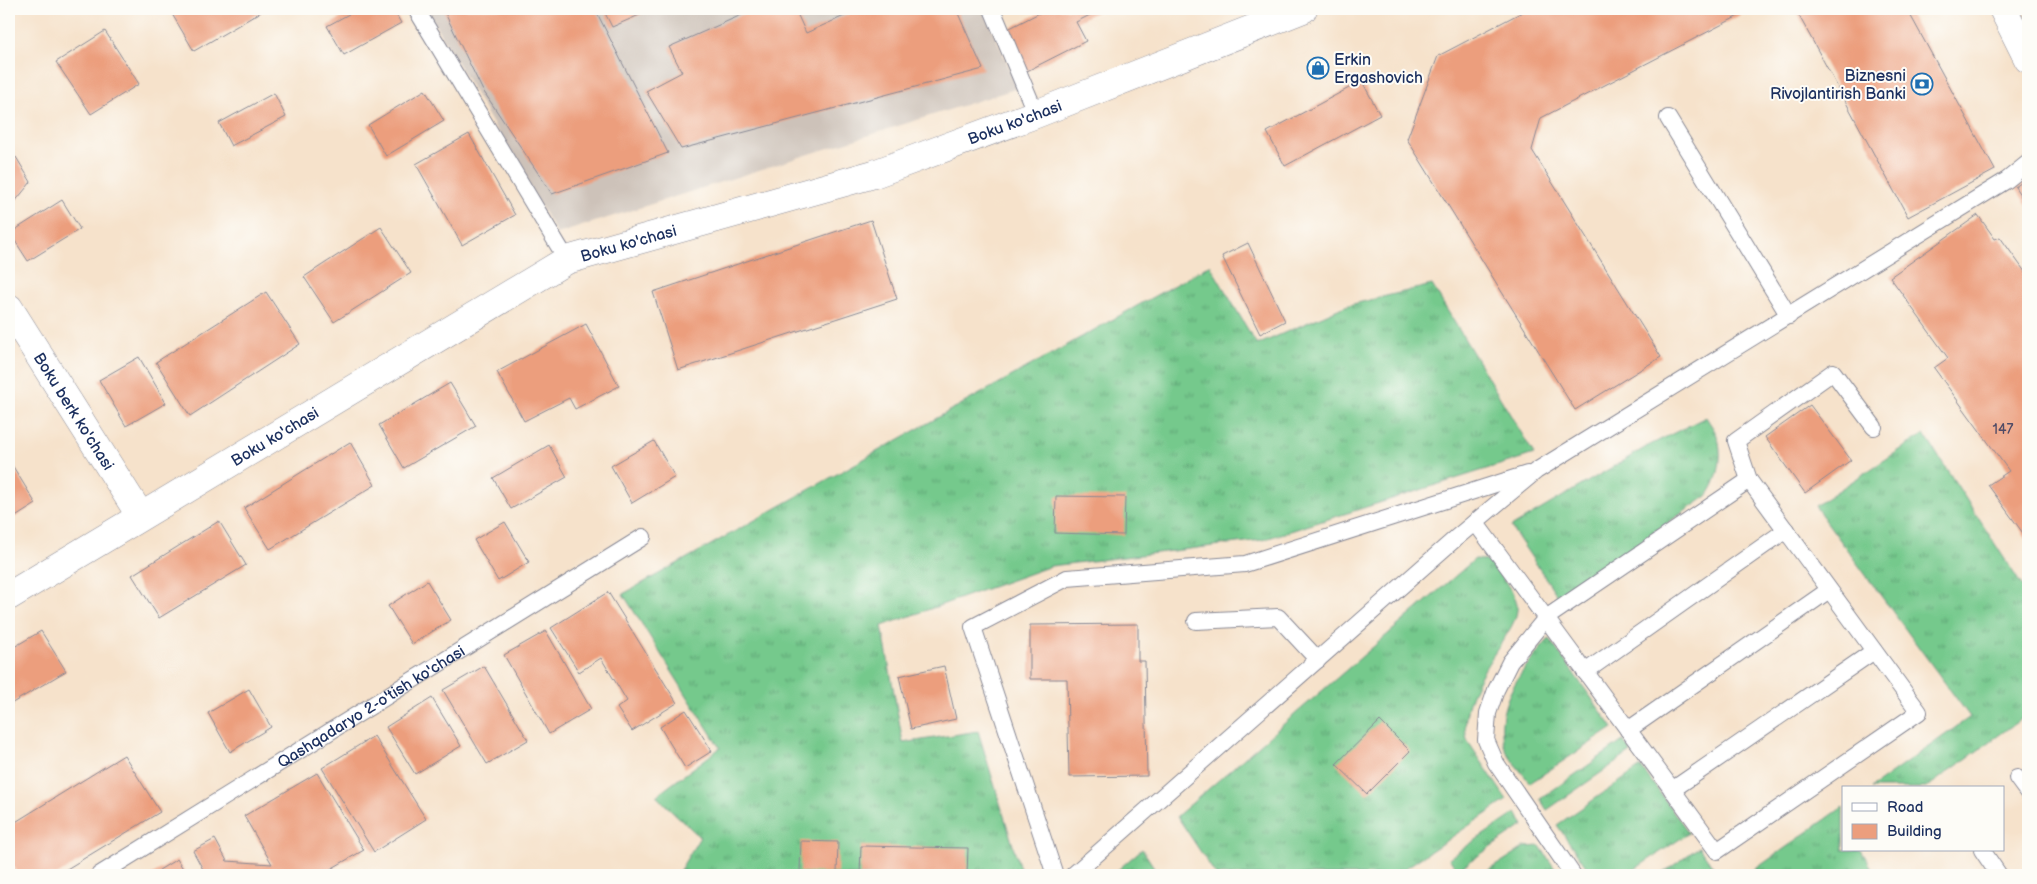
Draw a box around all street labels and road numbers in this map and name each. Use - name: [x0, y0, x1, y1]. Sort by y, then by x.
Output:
- street label: Boku ko'chasi: [965, 97, 1065, 149]
- street label: Boku ko'chasi: [578, 222, 679, 267]
- street label: Boku berk ko'chasi: [29, 350, 117, 474]
- street label: Boku ko'chasi: [228, 404, 323, 471]
- street label: Qashqadaryo 2-o'tish ko'chasi: [274, 642, 469, 773]

